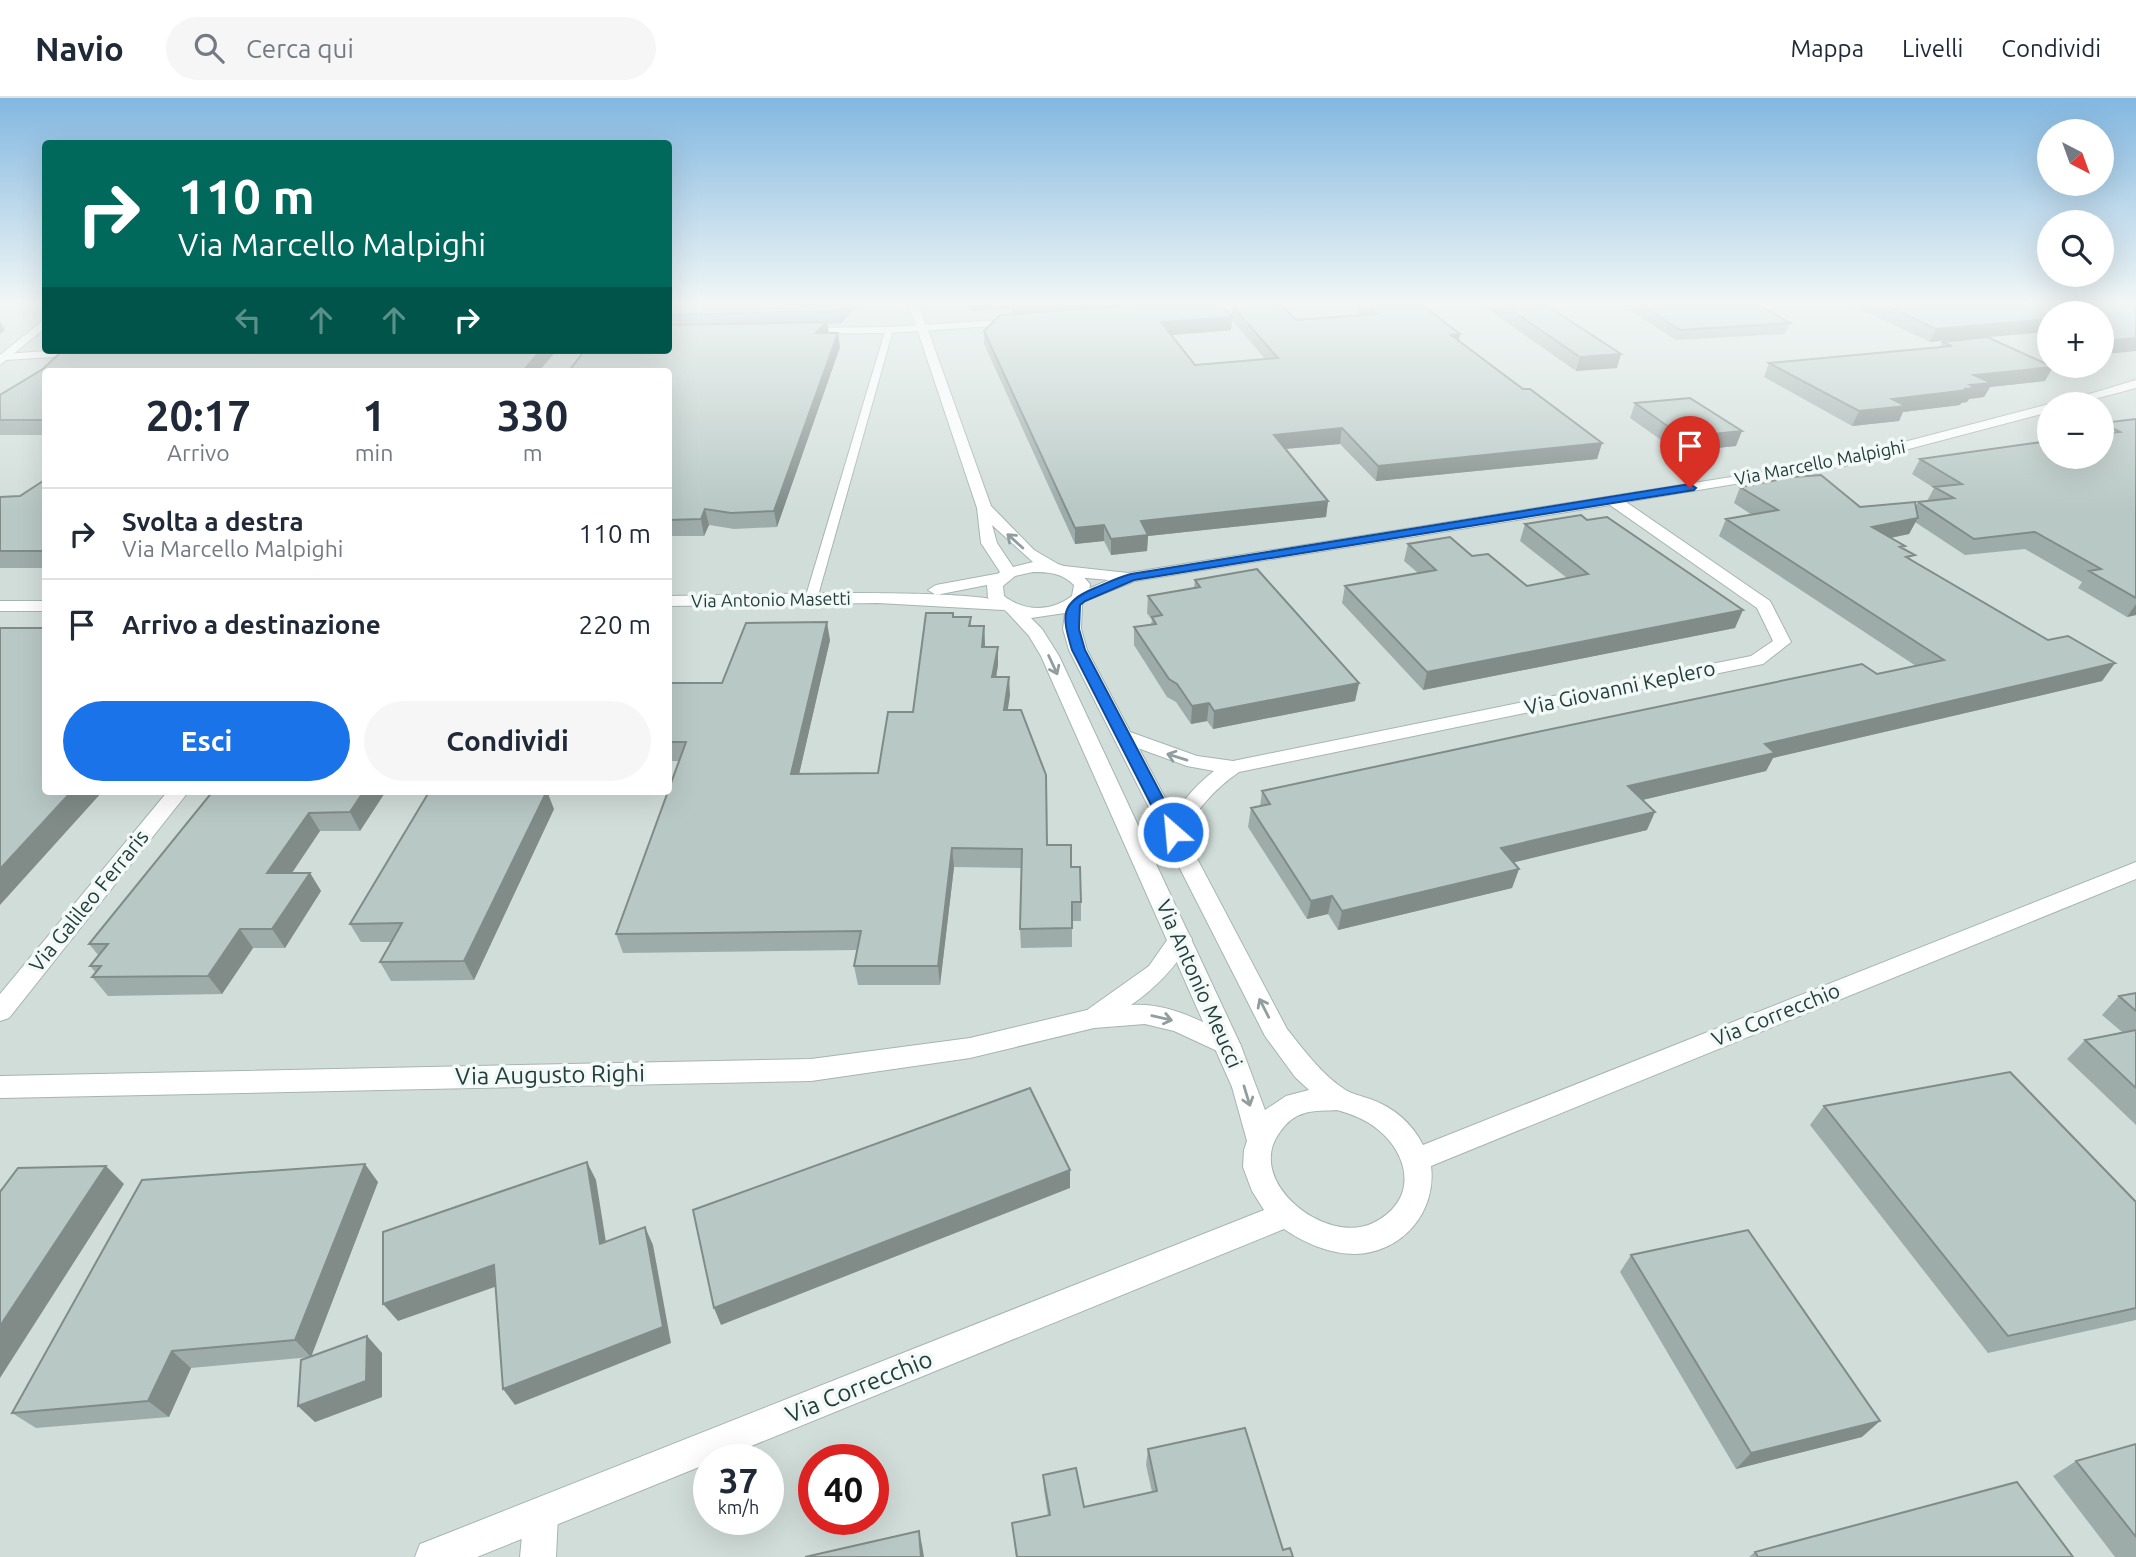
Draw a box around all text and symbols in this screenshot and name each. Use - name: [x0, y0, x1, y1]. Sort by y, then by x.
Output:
- search box: [166, 17, 656, 80]
- icon: search: [190, 29, 228, 67]
- text: Navio: [35, 30, 124, 67]
- text: Cerca qui: [246, 34, 354, 63]
- text: Mappa: [1790, 35, 1864, 62]
- text: Livelli: [1902, 35, 1963, 62]
- text: Condividi: [2001, 35, 2101, 62]
- north arrow: [2037, 119, 2114, 196]
- map controls: [2037, 119, 2114, 469]
- icon: right: [63, 168, 154, 259]
- text: 110 m: [178, 168, 315, 223]
- button: search: [2037, 210, 2114, 287]
- text: Via Marcello Malpighi: [178, 226, 486, 262]
- icon: left: [229, 301, 267, 339]
- icon: ahead: [302, 301, 340, 339]
- icon: ahead: [375, 301, 413, 339]
- icon: right: [448, 301, 486, 339]
- button: +: [2037, 301, 2114, 378]
- text: 20:17: [146, 392, 251, 439]
- text: 1: [362, 392, 386, 439]
- text: 330: [497, 392, 568, 439]
- button: −: [2037, 392, 2114, 469]
- pin: [1660, 416, 1720, 488]
- icon: arrive: [1671, 427, 1709, 465]
- street label: Via Marcello Malpighi: [1733, 436, 1907, 488]
- text: Arrivo: [167, 440, 230, 465]
- text: min: [355, 440, 393, 465]
- text: m: [523, 440, 543, 465]
- text: Svolta a destra: [122, 507, 304, 536]
- icon: right: [63, 515, 101, 553]
- text: 110 m: [579, 519, 651, 548]
- one-way arrow: [1007, 533, 1025, 549]
- text: Via Marcello Malpighi: [122, 536, 343, 561]
- street label: Via Antonio Masetti: [691, 588, 851, 610]
- icon: arrive: [63, 606, 101, 644]
- text: Arrivo a destinazione: [122, 610, 381, 639]
- text: 220 m: [579, 610, 651, 639]
- one-way arrow: [1047, 654, 1061, 675]
- street label: Via Giovanni Keplero: [1522, 655, 1717, 719]
- button: Esci: [63, 701, 350, 781]
- button: Condividi: [364, 701, 651, 781]
- one-way arrow: [1166, 750, 1188, 762]
- position arrow: [1136, 795, 1210, 869]
- street label: Via Galileo Ferraris: [24, 825, 153, 976]
- street label: Via Antonio Meucci: [1152, 896, 1248, 1071]
- street label: Via Correcchio: [1708, 977, 1843, 1051]
- one-way arrow: [1257, 999, 1271, 1019]
- one-way arrow: [1150, 1011, 1173, 1025]
- street label: Via Augusto Righi: [455, 1059, 645, 1090]
- one-way arrow: [1242, 1085, 1255, 1107]
- street label: Via Correcchio: [782, 1345, 936, 1428]
- speed limit sign: 40: [798, 1444, 889, 1535]
- text: 37: [719, 1460, 758, 1500]
- text: km/h: [718, 1497, 759, 1517]

